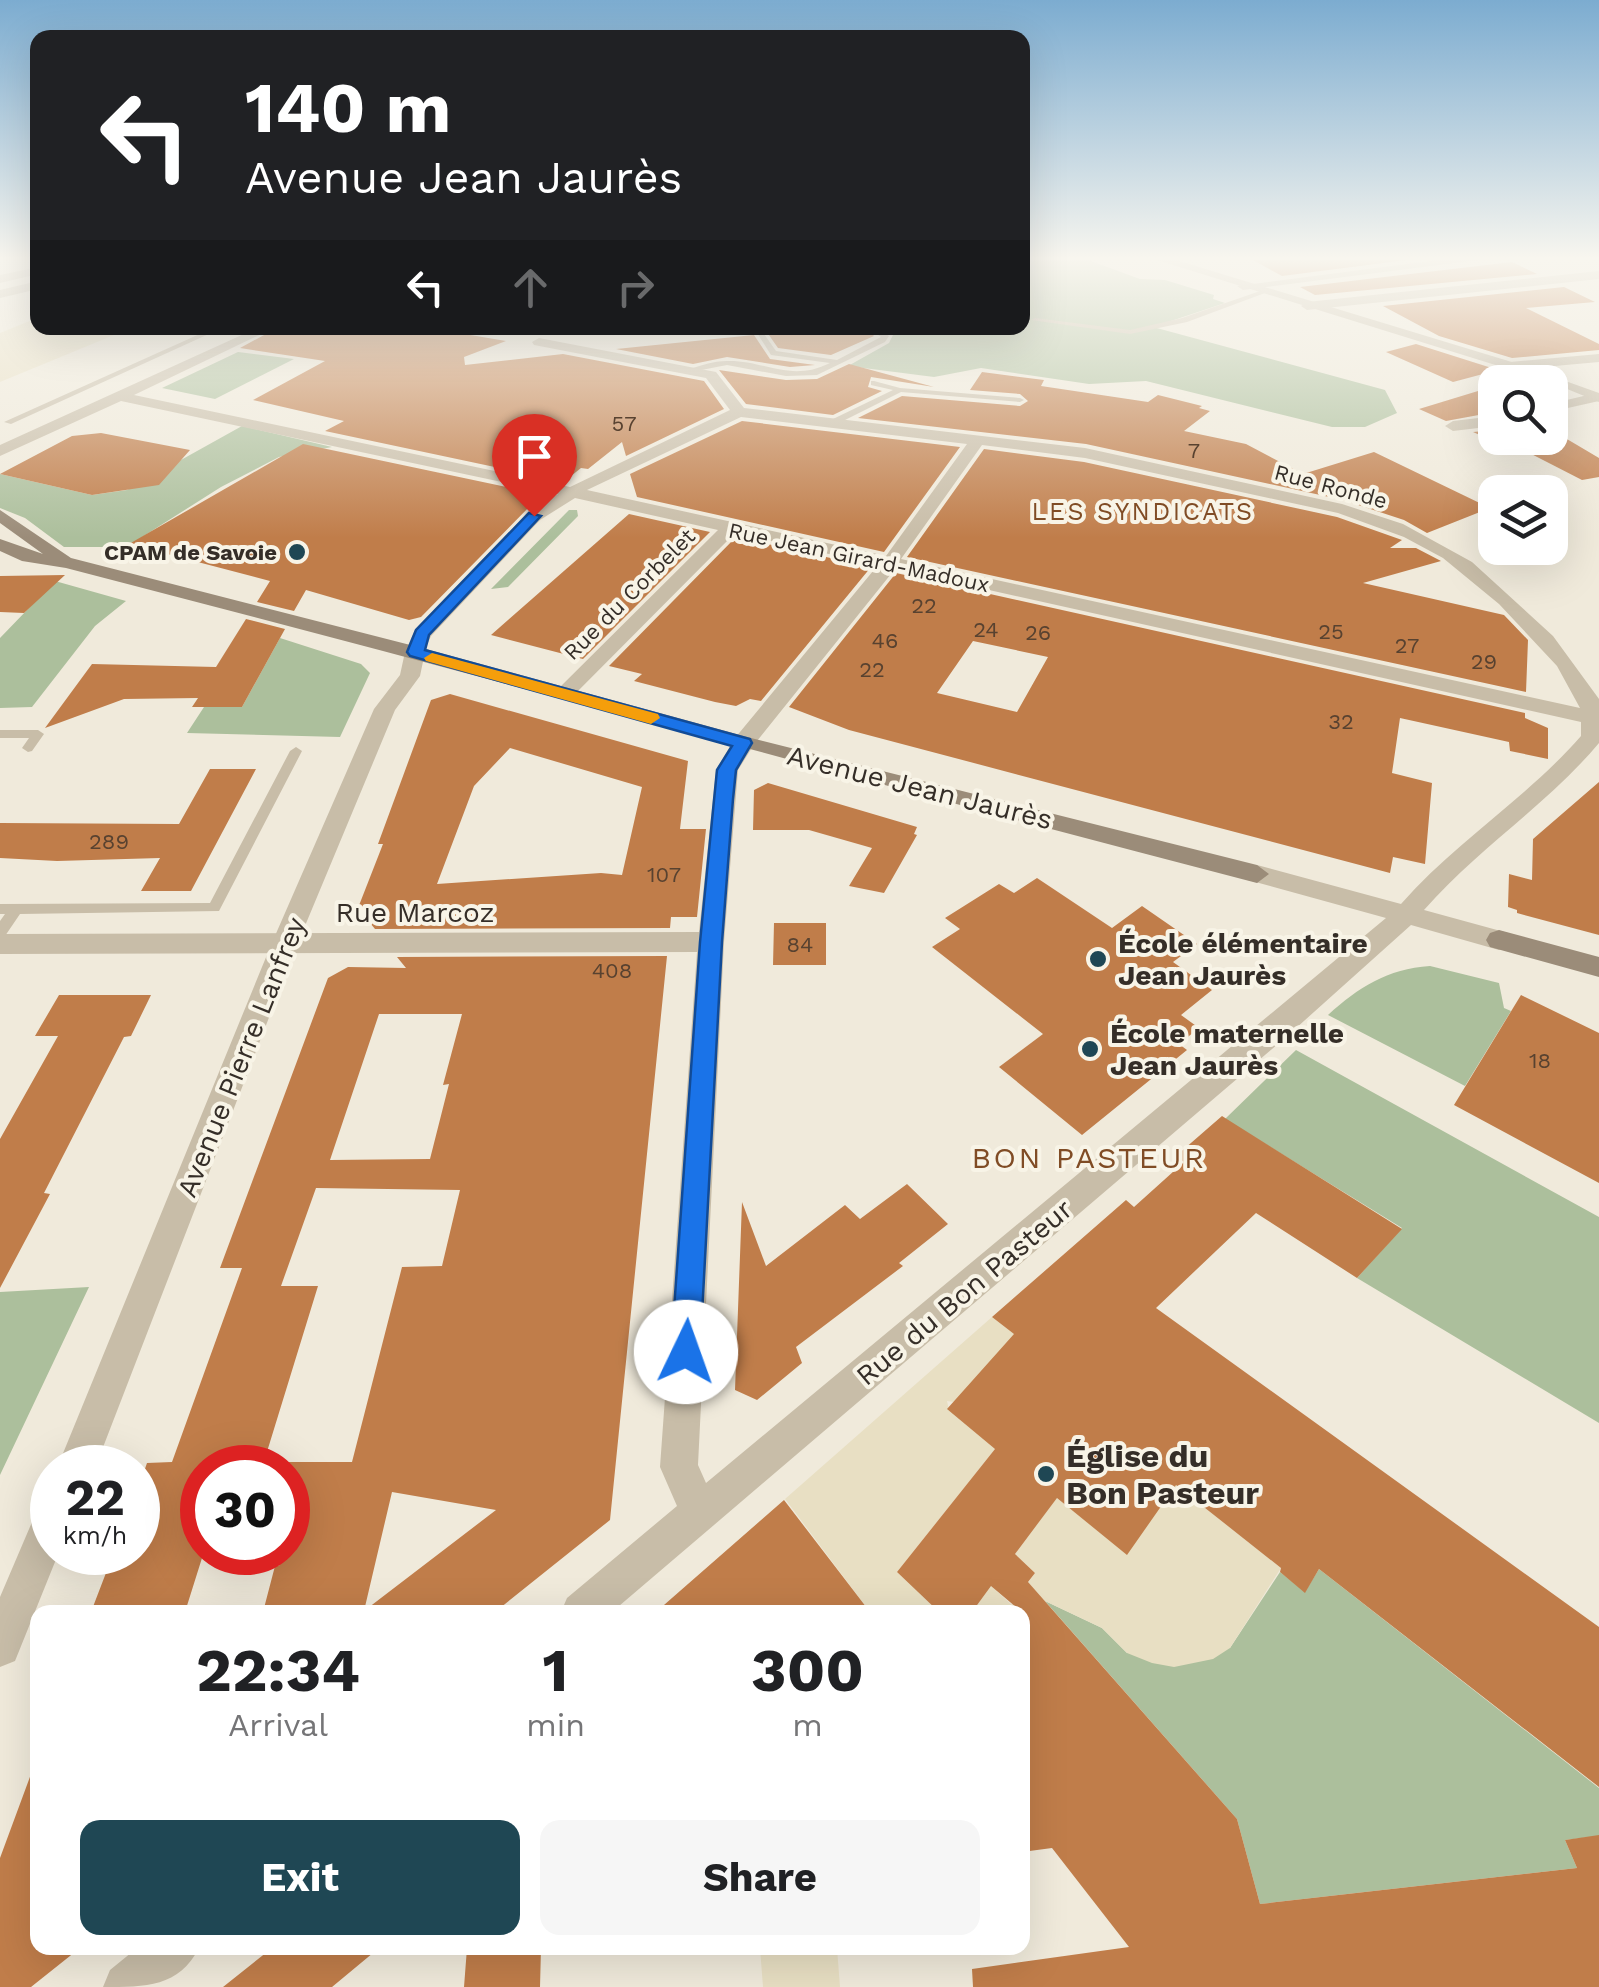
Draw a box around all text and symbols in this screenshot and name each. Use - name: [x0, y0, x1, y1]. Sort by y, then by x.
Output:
- text: 140 m: [245, 67, 451, 149]
- icon: left: [80, 70, 210, 200]
- text: Avenue Jean Jaurès: [245, 151, 682, 204]
- icon: left: [398, 260, 453, 315]
- icon: ahead: [503, 260, 558, 315]
- icon: right: [608, 260, 663, 315]
- map controls: [1478, 365, 1568, 565]
- button: search: [1478, 365, 1568, 455]
- house number: 57: [611, 411, 637, 436]
- pin: [492, 414, 577, 517]
- icon: arrive: [507, 429, 562, 484]
- house number: 7: [1188, 438, 1200, 463]
- street label: Rue Ronde: [1272, 459, 1390, 514]
- button: layers: [1478, 475, 1568, 565]
- district label: LES SYNDICATS: [1032, 497, 1254, 526]
- street label: Rue Jean Girard-Madoux: [726, 518, 992, 597]
- street label: Rue du Corbelet: [559, 524, 700, 665]
- place label: CPAM de Savoie: [104, 540, 277, 565]
- marker: CPAM de Savoie: [286, 541, 308, 563]
- house number: 22: [911, 593, 937, 618]
- house number: 24: [973, 617, 999, 642]
- house number: 25: [1318, 619, 1344, 644]
- house number: 26: [1025, 620, 1051, 645]
- house number: 46: [872, 628, 898, 653]
- house number: 27: [1395, 633, 1419, 658]
- house number: 29: [1471, 649, 1497, 674]
- house number: 22: [859, 657, 885, 682]
- house number: 32: [1328, 709, 1354, 734]
- street label: Avenue Jean Jaurès: [784, 739, 1056, 836]
- house number: 289: [89, 829, 129, 854]
- house number: 107: [647, 862, 681, 887]
- street label: Rue Marcoz: [335, 896, 495, 929]
- street label: Avenue Pierre Lanfrey: [170, 912, 313, 1202]
- place label: École élémentaire Jean Jaurès: [1118, 927, 1368, 992]
- house number: 84: [787, 932, 814, 957]
- marker: École élémentaire Jean Jaurès: [1087, 948, 1109, 970]
- house number: 408: [592, 958, 632, 983]
- place label: École maternelle Jean Jaurès: [1110, 1017, 1344, 1082]
- marker: École maternelle Jean Jaurès: [1079, 1038, 1101, 1060]
- house number: 18: [1529, 1048, 1551, 1073]
- district label: BON PASTEUR: [972, 1140, 1206, 1175]
- street label: Rue du Bon Pasteur: [850, 1192, 1079, 1392]
- position arrow: [634, 1300, 738, 1404]
- place label: Église du Bon Pasteur: [1066, 1437, 1259, 1512]
- speed limit sign: 30: [180, 1445, 310, 1575]
- marker: Église du Bon Pasteur: [1035, 1463, 1057, 1485]
- text: 22: [65, 1468, 125, 1527]
- text: km/h: [63, 1521, 127, 1550]
- text: 22:34: [196, 1635, 360, 1706]
- text: 1: [543, 1635, 568, 1706]
- text: 300: [751, 1635, 864, 1706]
- text: Arrival: [228, 1706, 328, 1744]
- text: min: [526, 1706, 585, 1744]
- text: m: [792, 1706, 823, 1744]
- button: Exit: [80, 1820, 520, 1935]
- button: Share: [540, 1820, 980, 1935]

